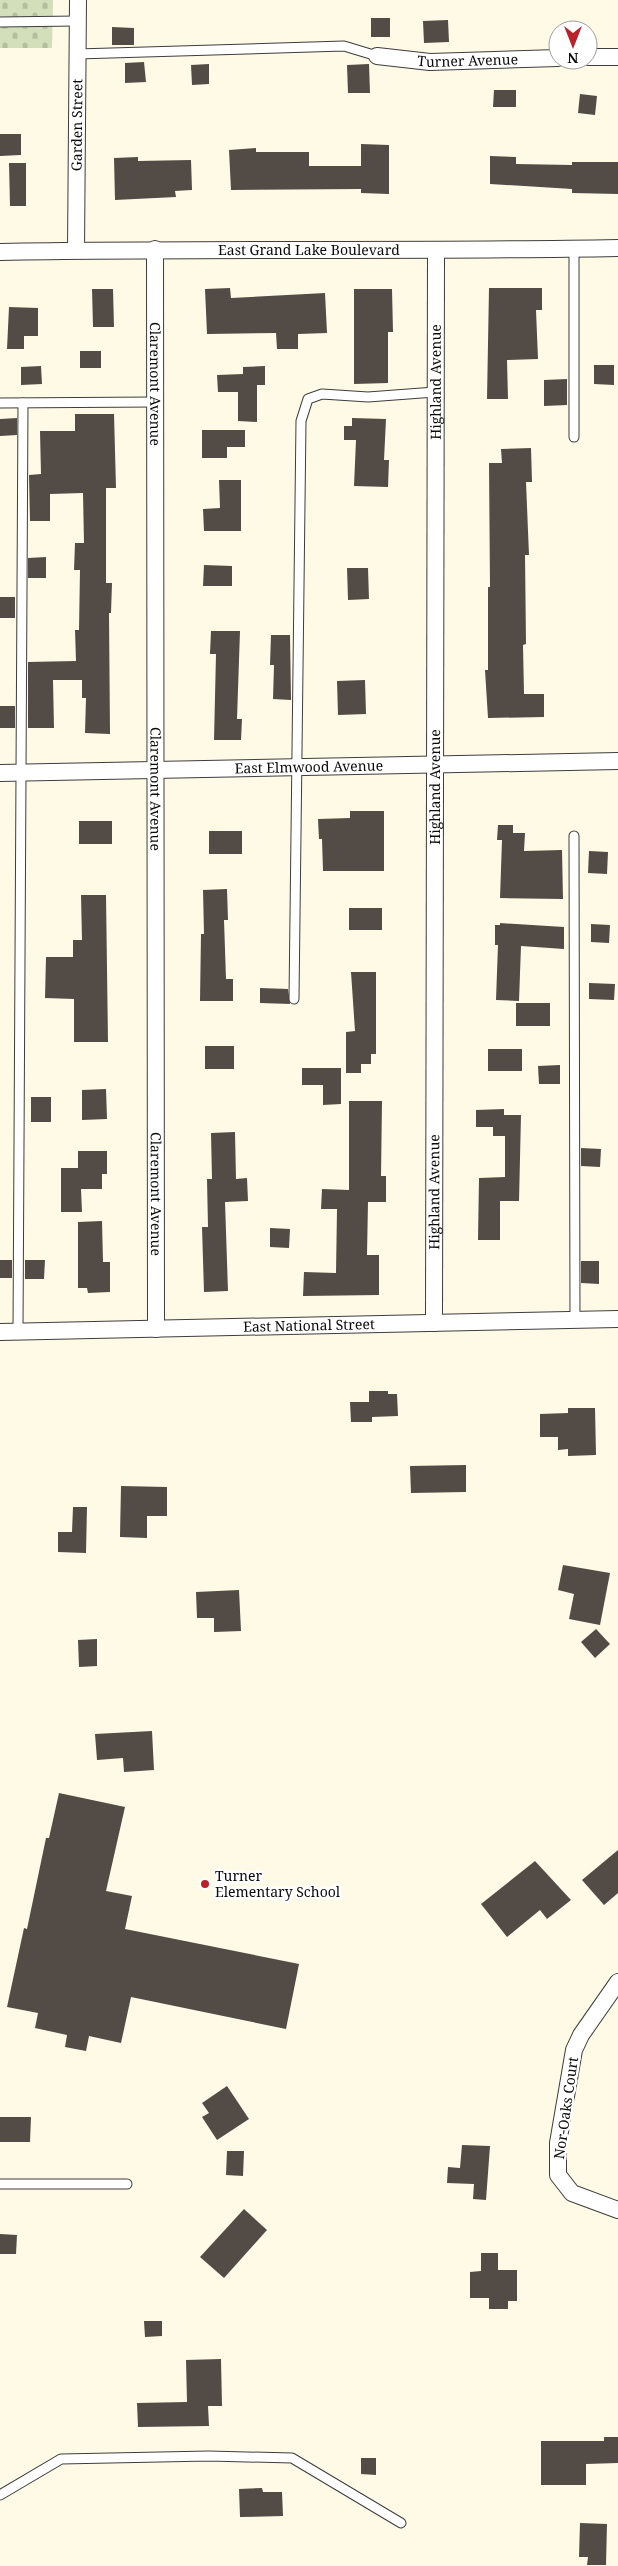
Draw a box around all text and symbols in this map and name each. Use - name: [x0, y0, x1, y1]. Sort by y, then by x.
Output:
- north arrow: [548, 20, 598, 70]
- street label: Turner Avenue: [416, 49, 518, 71]
- text: N: [567, 49, 579, 68]
- street label: Garden Street: [67, 79, 86, 171]
- street label: East Grand Lake Boulevard: [218, 240, 400, 259]
- street label: Claremont Avenue: [146, 322, 165, 446]
- street label: Highland Avenue: [426, 324, 445, 440]
- street label: Claremont Avenue: [146, 727, 166, 851]
- street label: Highland Avenue: [425, 729, 444, 845]
- street label: East Elmwood Avenue: [235, 756, 383, 777]
- street label: Claremont Avenue: [147, 1132, 166, 1256]
- street label: Highland Avenue: [424, 1134, 443, 1250]
- street label: East National Street: [243, 1314, 375, 1336]
- place label: Turner Elementary School: [215, 1866, 341, 1901]
- marker: Turner Elementary School: [199, 1878, 211, 1890]
- street label: Nor-Oaks Court: [549, 2055, 582, 2160]

